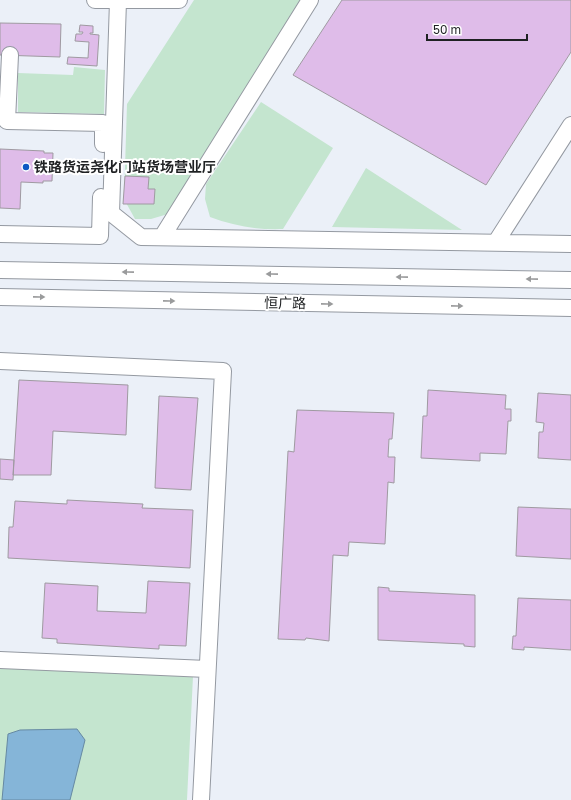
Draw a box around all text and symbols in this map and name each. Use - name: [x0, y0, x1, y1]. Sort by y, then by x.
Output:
- scale bar: [427, 16, 527, 42]
- text: 50 m: [433, 22, 461, 37]
- place label: 铁路货运尧化门站货场营业厅: [34, 158, 216, 175]
- marker: 铁路货运尧化门站货场营业厅: [21, 162, 31, 172]
- one-way arrow: [121, 269, 134, 275]
- one-way arrow: [265, 271, 278, 277]
- one-way arrow: [396, 273, 408, 280]
- one-way arrow: [525, 276, 538, 282]
- one-way arrow: [33, 294, 45, 301]
- street label: 恒广路: [264, 294, 306, 311]
- one-way arrow: [163, 297, 175, 304]
- one-way arrow: [321, 301, 334, 307]
- one-way arrow: [451, 303, 464, 309]

